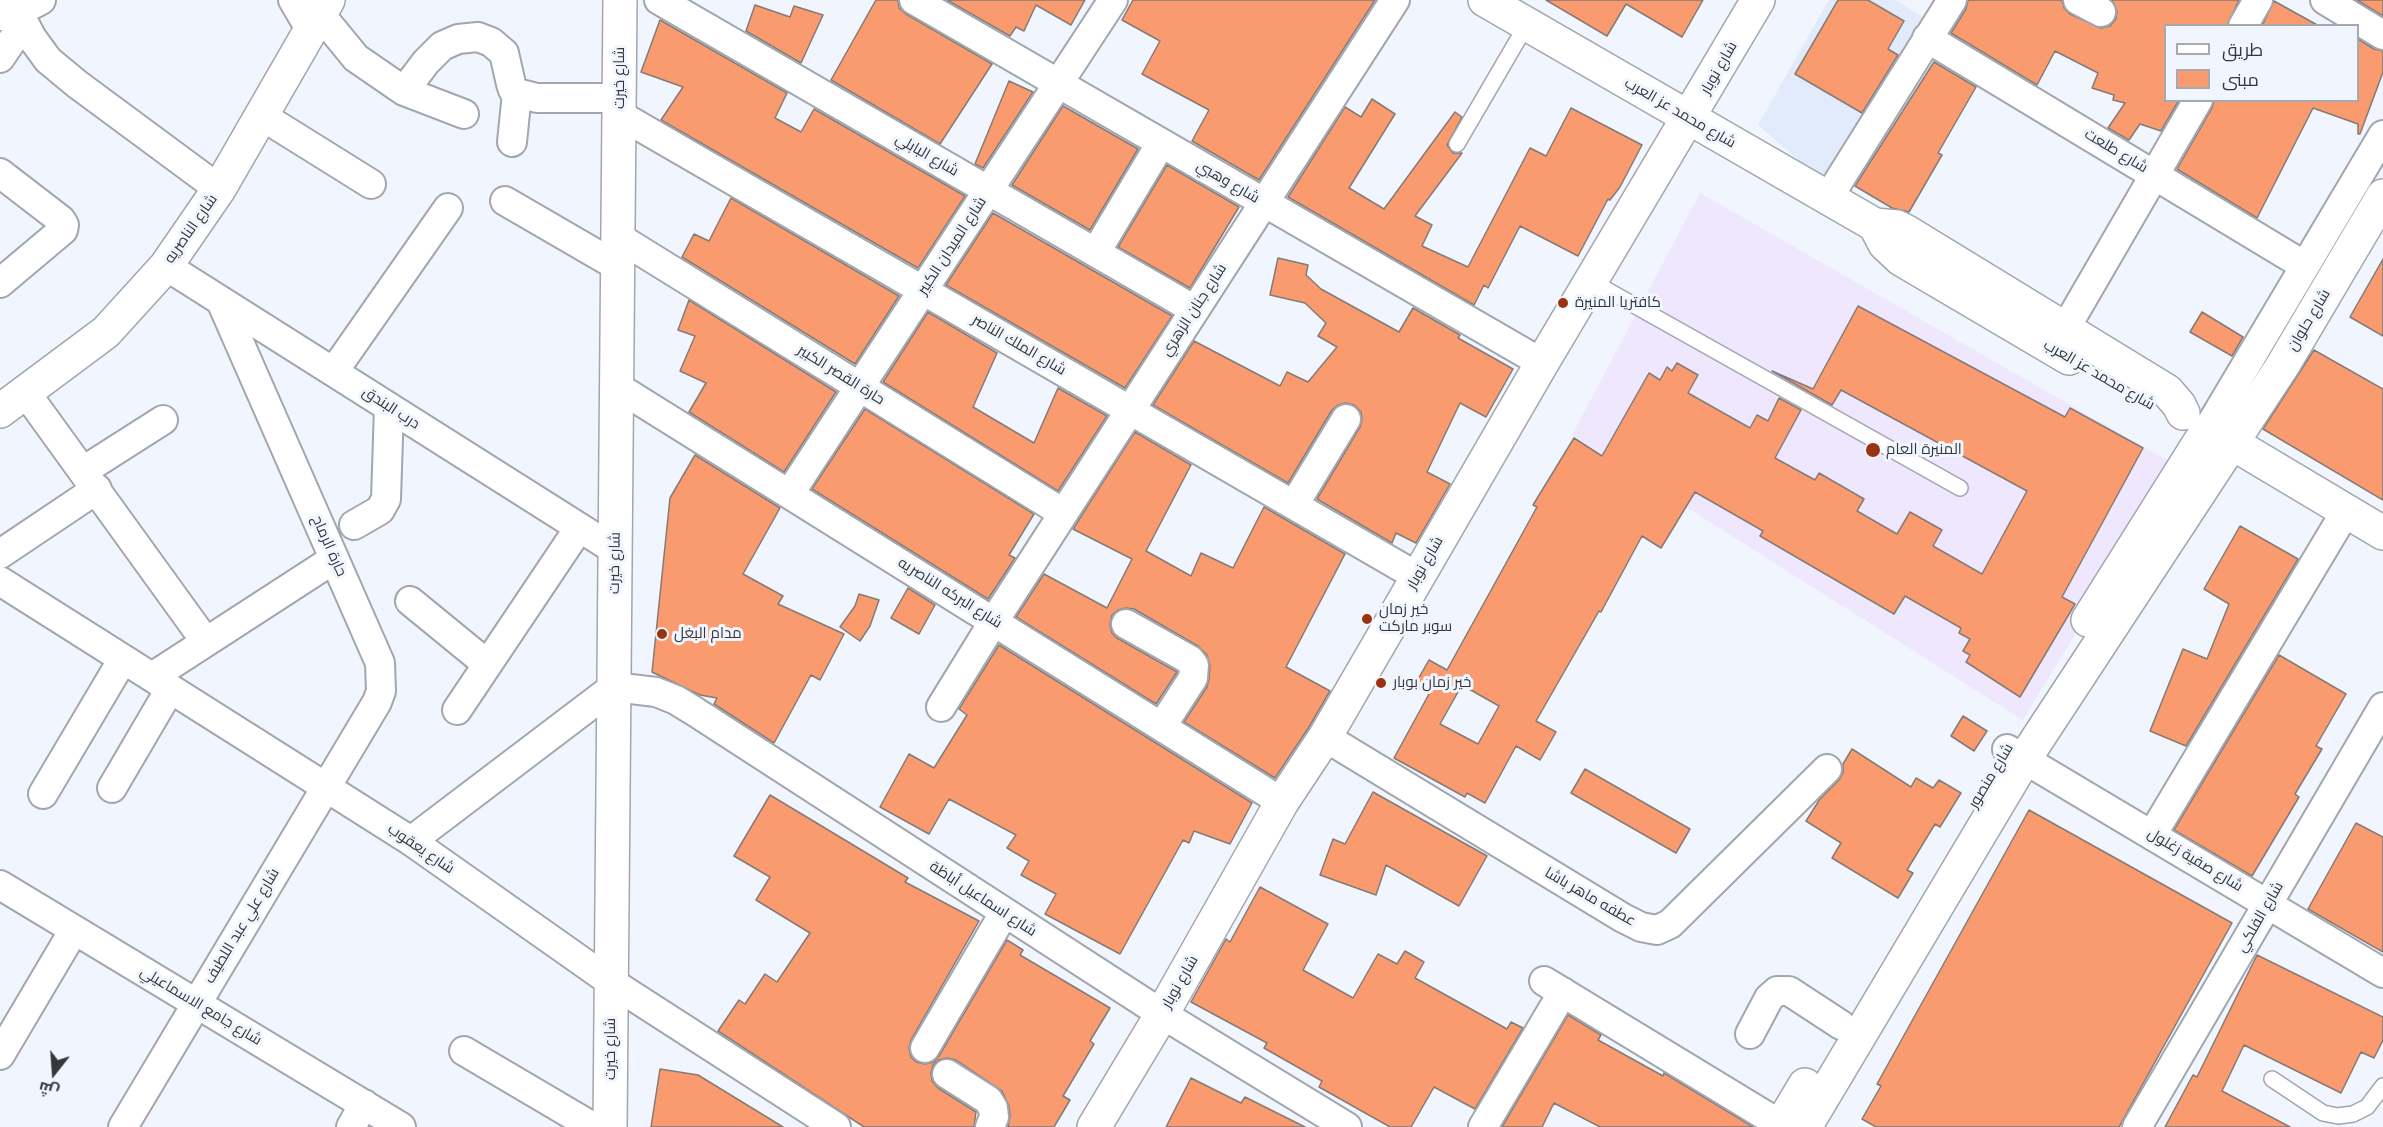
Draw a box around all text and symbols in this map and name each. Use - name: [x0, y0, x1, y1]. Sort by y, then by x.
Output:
- legend: [2164, 24, 2359, 102]
- street label: شارع نوبار: [1697, 38, 1741, 98]
- text: طريق: [2222, 38, 2263, 61]
- street label: شارع خيرت: [611, 47, 629, 109]
- text: مبنى: [2222, 68, 2259, 91]
- street label: شارع محمد عز العرب: [1621, 74, 1739, 152]
- street label: شارع طلعت: [2081, 125, 2151, 177]
- street label: شارع البابلي: [892, 130, 962, 180]
- street label: شارع وهبي: [1193, 157, 1263, 207]
- street label: شارع الناصريه: [161, 191, 221, 267]
- street label: شارع الميدان الكبير: [914, 194, 990, 298]
- street label: شارع جنان الزهري: [1157, 260, 1231, 360]
- street label: شارع حلوان: [2284, 286, 2334, 354]
- place label: كافتريا المنيرة: [1575, 294, 1661, 312]
- marker: كافتريا المنيرة: [1556, 296, 1570, 310]
- street label: شارع الملك الناصر: [969, 311, 1069, 379]
- street label: شارع محمد عز العرب: [2040, 336, 2158, 414]
- street label: حارة القصر الكبير: [794, 341, 888, 409]
- street label: درب البندق: [359, 383, 423, 433]
- marker: المنيرة العام: [1864, 441, 1882, 459]
- place label: المنيرة العام: [1886, 441, 1962, 459]
- street label: حارة الرماح: [308, 513, 350, 579]
- street label: شارع خيرت: [605, 532, 625, 594]
- street label: شارع نوبار: [1403, 533, 1447, 593]
- street label: شارع البركه الناصريه: [895, 554, 1005, 632]
- place label: خير زمان سوبر ماركت: [1379, 601, 1452, 636]
- marker: خير زمان سوبر ماركت: [1360, 612, 1374, 626]
- place label: مدام البغل: [674, 625, 742, 643]
- marker: مدام البغل: [655, 627, 669, 641]
- place label: خير زمان بوبار: [1393, 674, 1471, 692]
- marker: خير زمان بوبار: [1374, 676, 1388, 690]
- street label: شارع منصور: [1965, 740, 2017, 812]
- street label: شارع يعقوب: [384, 820, 458, 878]
- street label: شارع صفية زغلول: [2144, 824, 2246, 896]
- street label: شارع اسماعيل أباظة: [926, 858, 1040, 940]
- street label: عطفه ماهر باشا: [1541, 864, 1639, 930]
- street label: شارع علي عبد اللطيف: [200, 865, 284, 987]
- street label: شارع الفلكي: [2233, 878, 2287, 956]
- street label: شارع نوبار: [1158, 952, 1202, 1012]
- street label: شارع جامع الاسماعيلي: [137, 963, 265, 1049]
- street label: شارع خيرت: [602, 1018, 620, 1080]
- north arrow: [24, 1043, 84, 1103]
- text: ش: [36, 1078, 61, 1103]

